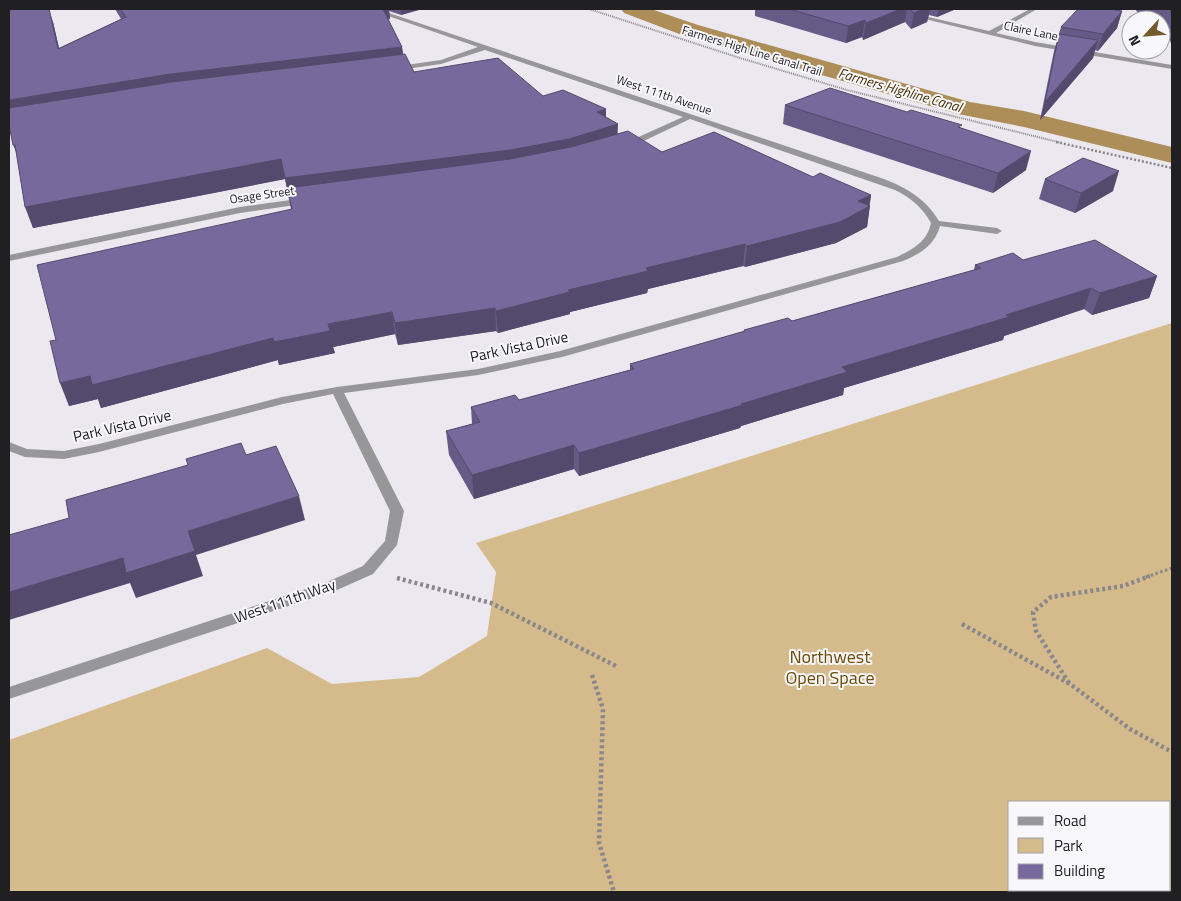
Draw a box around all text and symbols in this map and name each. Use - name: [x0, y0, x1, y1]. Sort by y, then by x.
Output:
- north arrow: [1121, 10, 1171, 60]
- street label: Claire Lane: [1002, 16, 1060, 46]
- street label: Farmers High Line Canal Trail: [680, 20, 824, 81]
- text: N: [1122, 32, 1145, 50]
- water label: Farmers Highline Canal: [836, 62, 966, 118]
- street label: West 111th Avenue: [614, 69, 714, 120]
- street label: Osage Street: [228, 180, 296, 208]
- street label: Park Vista Drive: [468, 325, 570, 368]
- street label: Park Vista Drive: [71, 403, 173, 448]
- street label: West 111th Way: [231, 572, 339, 629]
- park label: Northwest Open Space: [785, 643, 875, 691]
- legend: [1008, 801, 1171, 891]
- text: Road: [1054, 809, 1086, 832]
- text: Park: [1054, 834, 1083, 857]
- text: Building: [1054, 859, 1105, 882]

